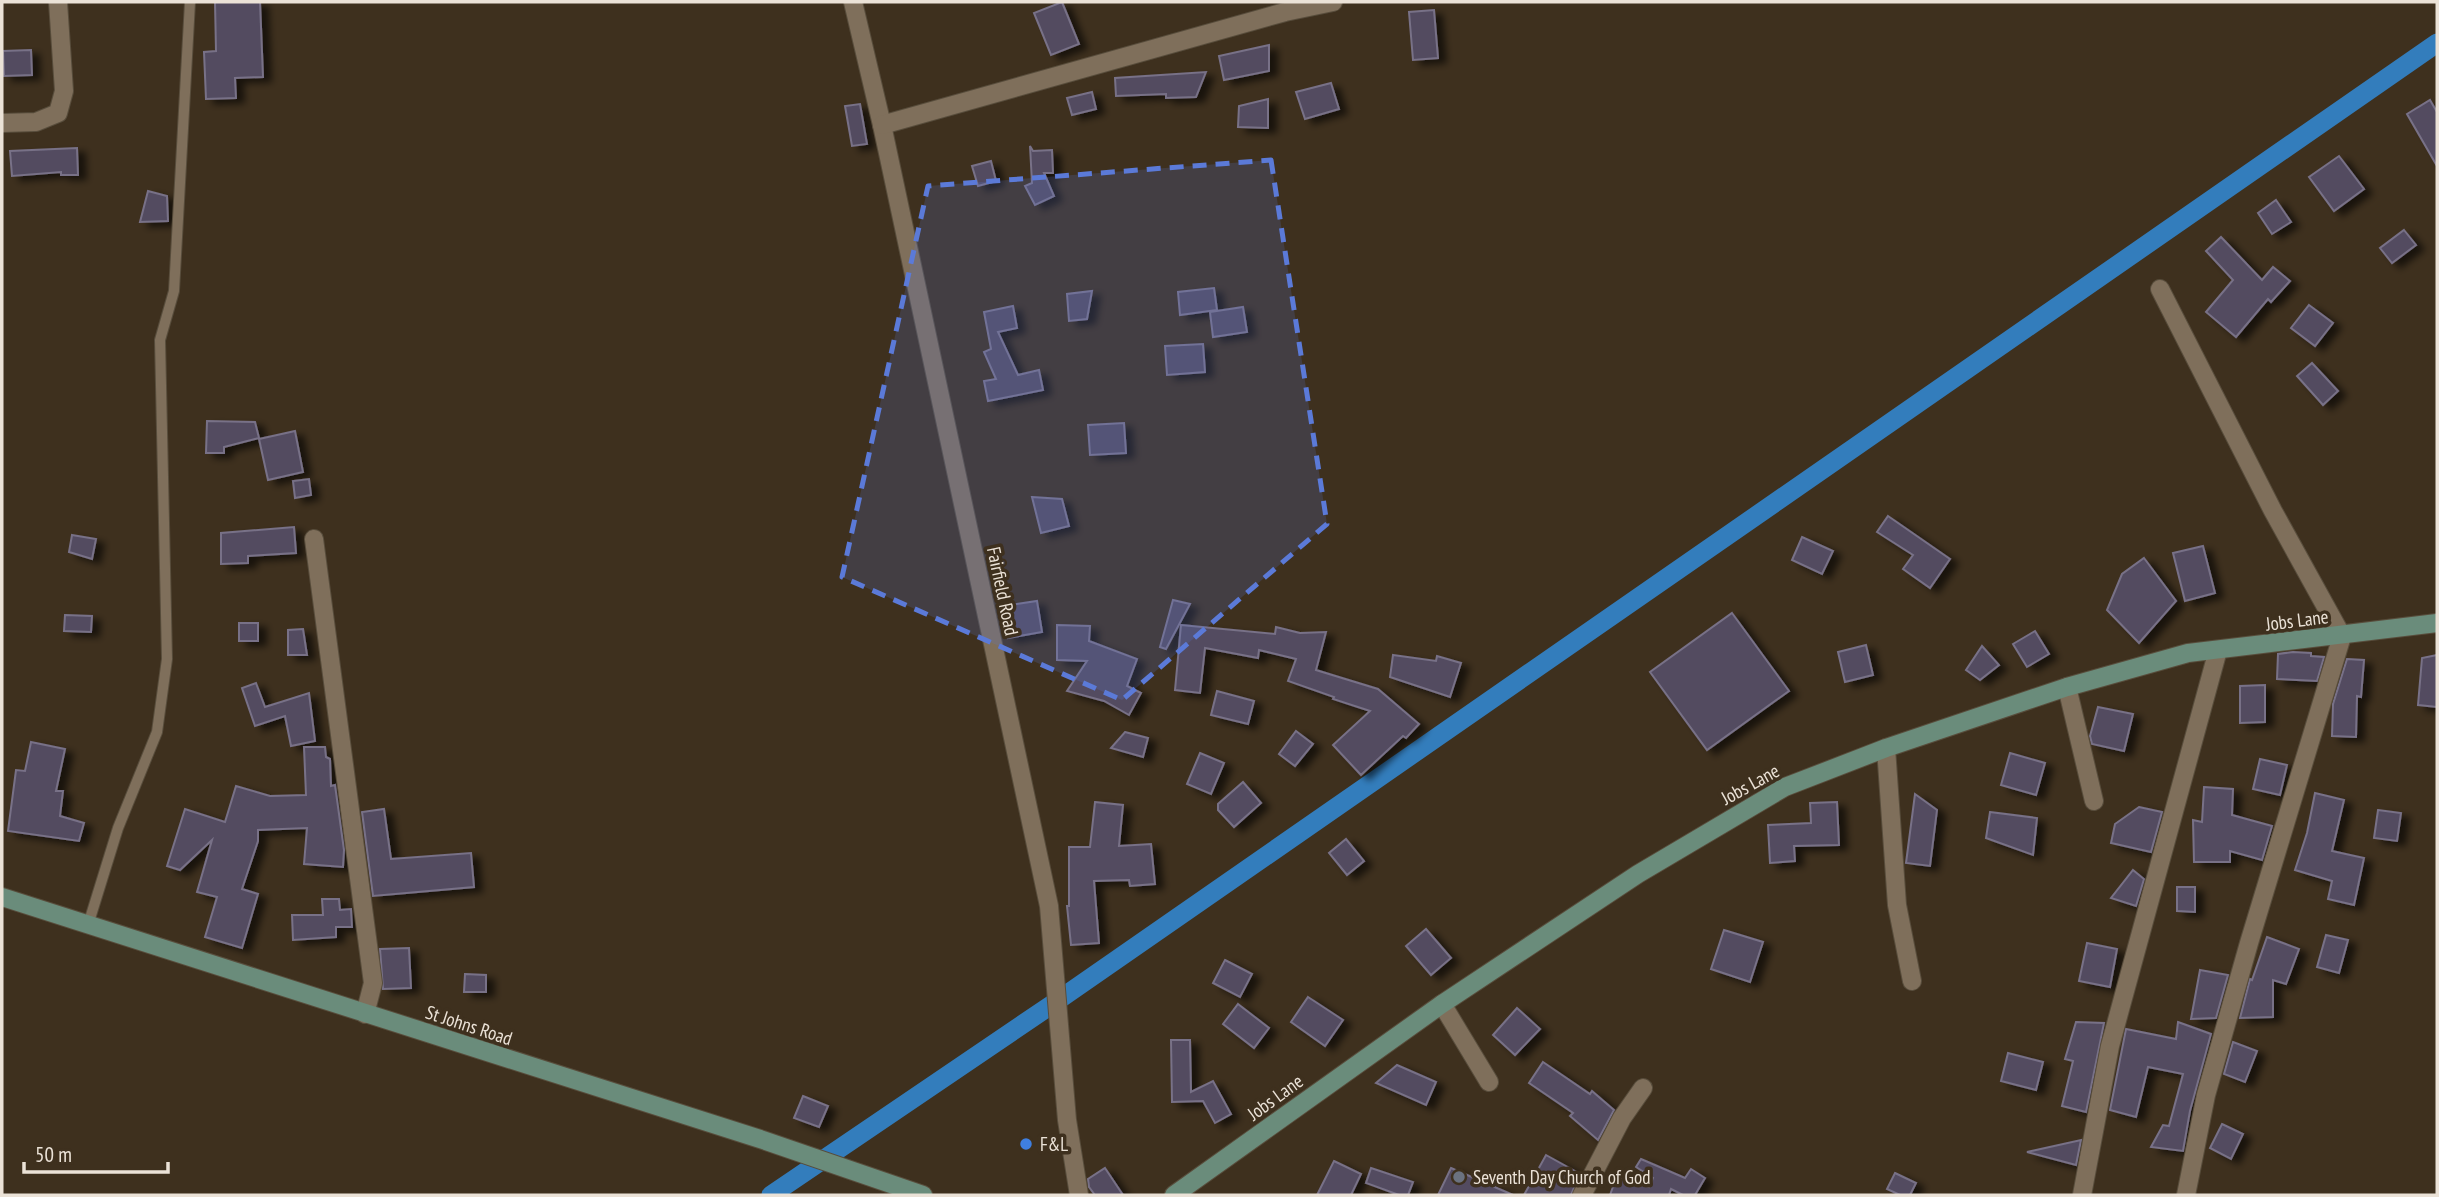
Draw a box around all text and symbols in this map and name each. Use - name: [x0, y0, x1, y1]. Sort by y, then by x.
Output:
- street label: Fairfield Road: [982, 544, 1024, 638]
- street label: Jobs Lane: [2263, 604, 2330, 636]
- street label: Jobs Lane: [1716, 758, 1783, 810]
- street label: St Johns Road: [423, 1000, 515, 1050]
- street label: Jobs Lane: [1242, 1069, 1308, 1126]
- scale bar: [24, 1130, 168, 1174]
- place label: F&L: [1040, 1132, 1068, 1156]
- marker: F&L: [1018, 1136, 1034, 1152]
- text: 50 m: [35, 1141, 72, 1168]
- place label: Seventh Day Church of God: [1473, 1165, 1650, 1189]
- marker: Seventh Day Church of God: [1451, 1169, 1467, 1185]

